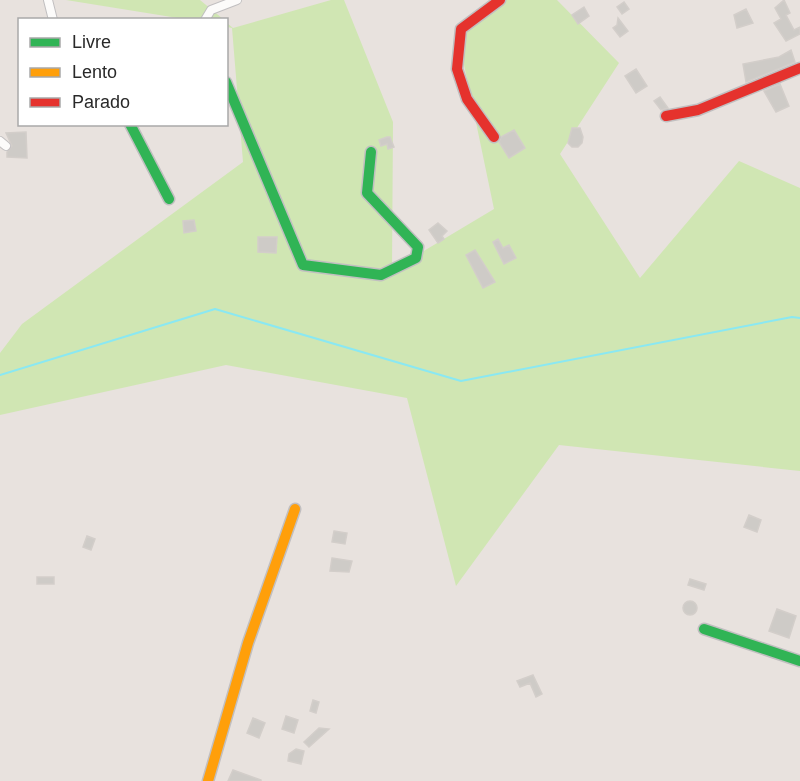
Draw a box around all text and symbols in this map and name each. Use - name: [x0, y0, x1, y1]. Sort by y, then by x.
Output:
- legend: [18, 18, 228, 126]
- text: Livre: [72, 32, 111, 52]
- text: Lento: [72, 62, 117, 82]
- text: Parado: [72, 92, 130, 112]

